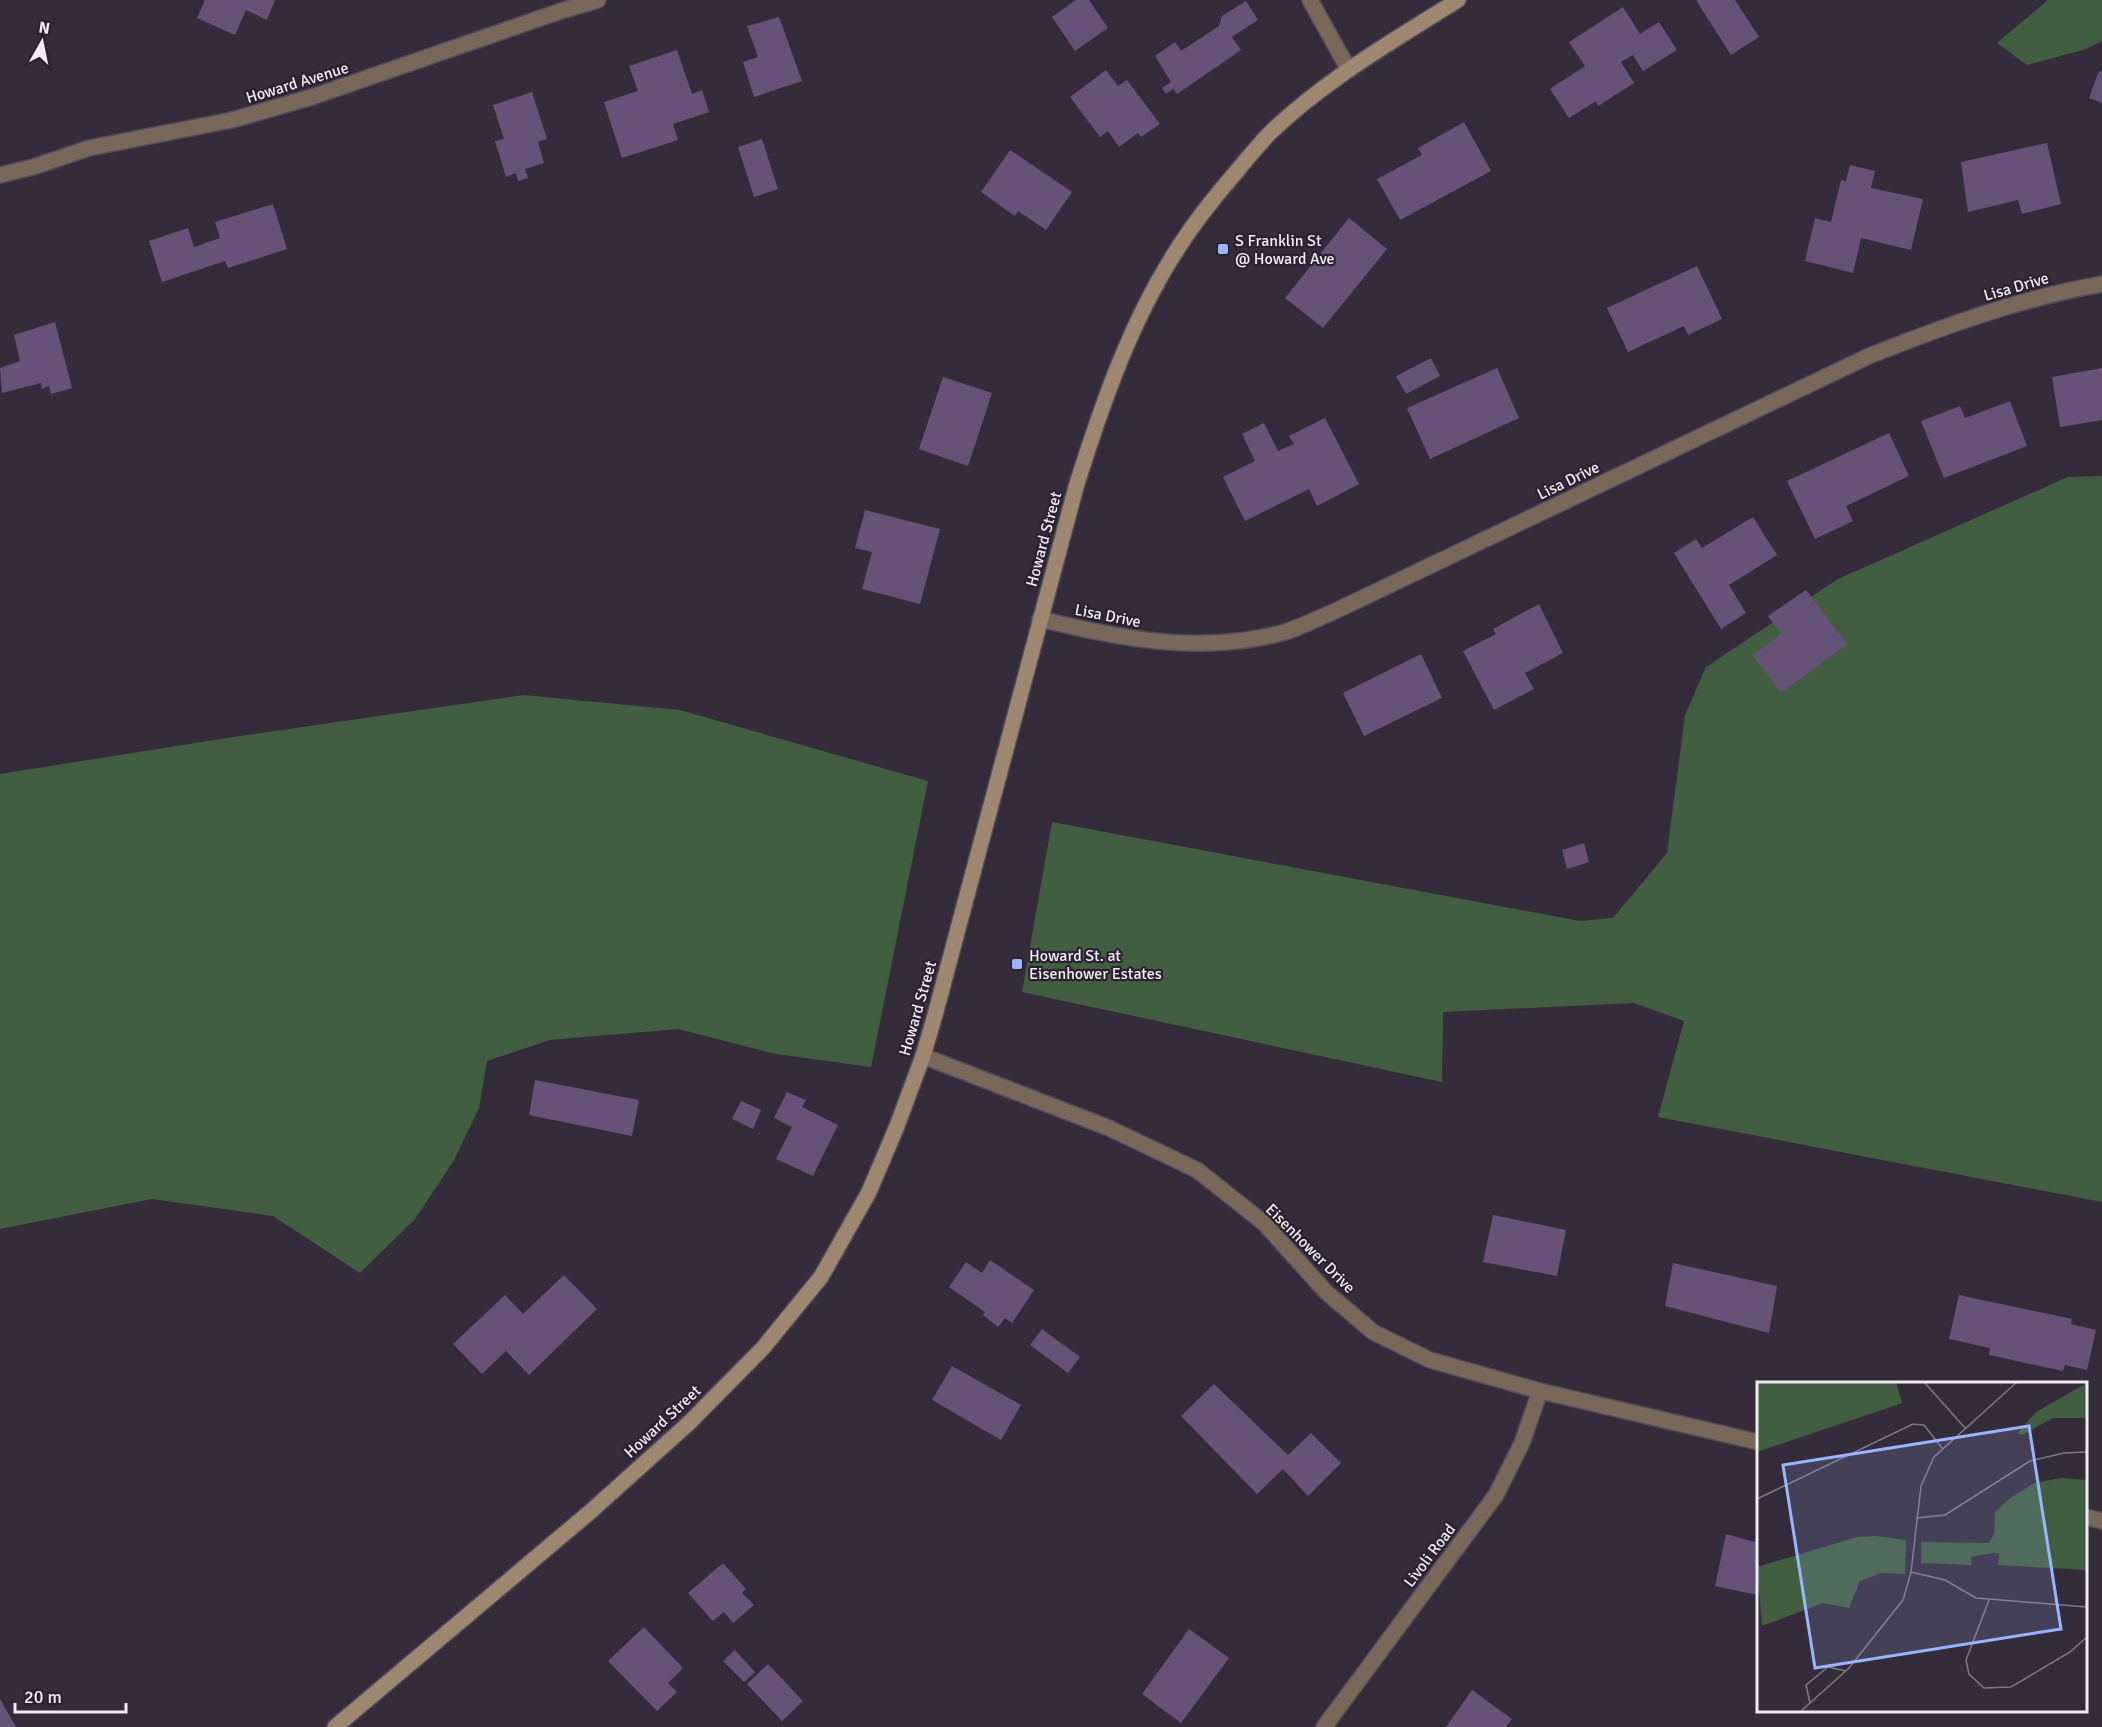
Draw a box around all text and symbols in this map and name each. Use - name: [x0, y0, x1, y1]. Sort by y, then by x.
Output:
- north arrow: [12, 12, 72, 72]
- text: N: [37, 17, 51, 39]
- street label: Howard Avenue: [244, 58, 351, 108]
- place label: S Franklin St @ Howard Ave: [1235, 231, 1335, 269]
- marker: S Franklin St @ Howard Ave: [1216, 242, 1230, 256]
- street label: Lisa Drive: [1981, 268, 2051, 306]
- street label: Lisa Drive: [1534, 457, 1603, 505]
- street label: Howard Street: [1022, 489, 1066, 589]
- street label: Lisa Drive: [1073, 600, 1143, 632]
- place label: Howard St. at Eisenhower Estates: [1029, 946, 1162, 984]
- marker: Howard St. at Eisenhower Estates: [1010, 957, 1024, 971]
- street label: Howard Street: [895, 958, 941, 1058]
- street label: Eisenhower Drive: [1261, 1200, 1359, 1298]
- street label: Howard Street: [620, 1381, 706, 1462]
- inset map: [1757, 1382, 2087, 1712]
- street label: Livoli Road: [1399, 1520, 1460, 1591]
- scale bar: [15, 1676, 126, 1714]
- text: 20 m: [24, 1686, 62, 1708]

